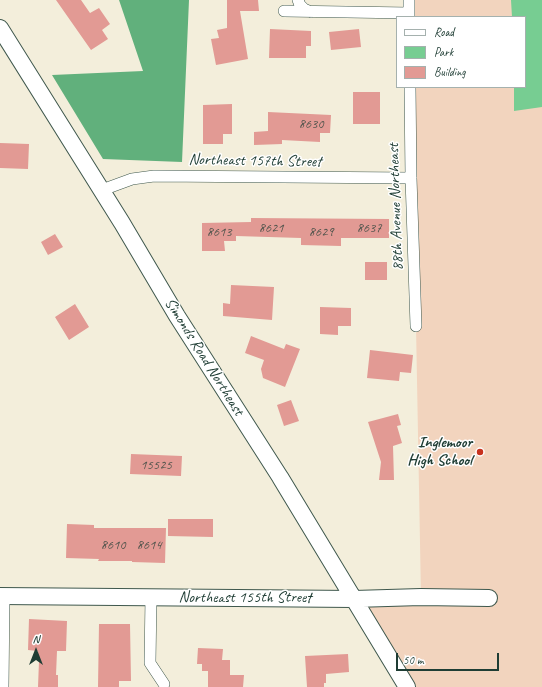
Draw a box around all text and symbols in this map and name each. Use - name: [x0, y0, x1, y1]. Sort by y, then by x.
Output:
- legend: [396, 16, 526, 88]
- text: Road: [434, 24, 454, 40]
- text: Park: [434, 44, 453, 60]
- text: Building: [434, 64, 466, 80]
- house number: 8630: [298, 116, 324, 132]
- street label: 88th Avenue Northeast: [384, 143, 408, 271]
- street label: Northeast 157th Street: [188, 150, 322, 172]
- house number: 8621: [258, 220, 284, 236]
- house number: 8637: [356, 220, 382, 236]
- house number: 8613: [206, 224, 232, 240]
- house number: 8629: [308, 224, 334, 240]
- street label: Simonds Road Northeast: [160, 295, 248, 419]
- place label: Inglemoor High School: [407, 433, 472, 471]
- marker: Inglemoor High School: [475, 447, 485, 457]
- house number: 15525: [140, 457, 172, 473]
- house number: 8610: [100, 537, 126, 553]
- house number: 8614: [136, 537, 162, 553]
- street label: Northeast 155th Street: [179, 588, 311, 608]
- north arrow: [16, 631, 56, 671]
- text: N: [33, 632, 39, 646]
- scale bar: [398, 645, 501, 671]
- text: 50 m: [403, 652, 423, 668]

